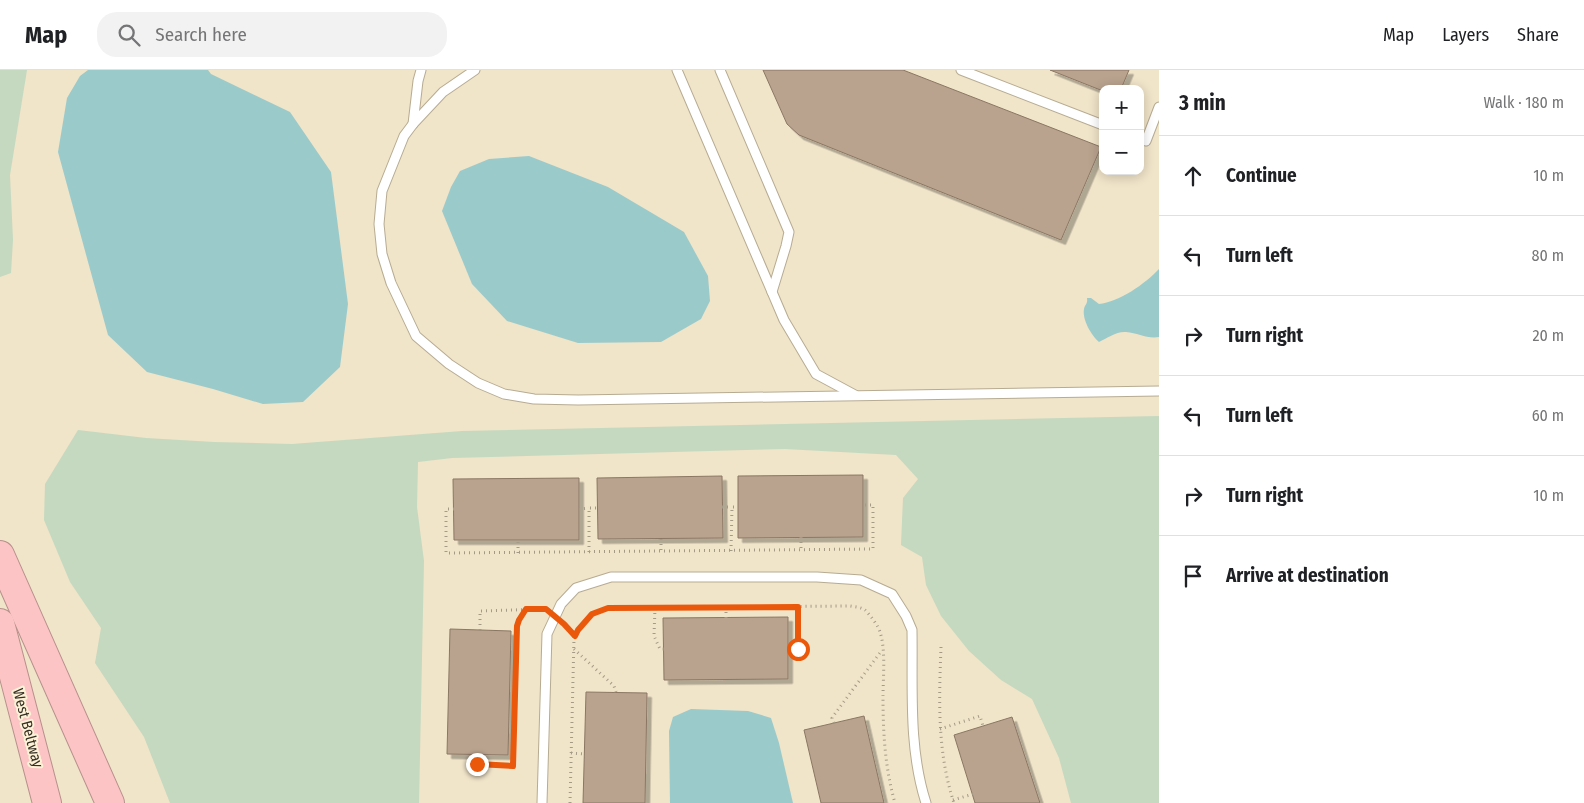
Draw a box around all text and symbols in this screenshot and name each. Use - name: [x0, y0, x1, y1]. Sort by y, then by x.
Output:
- search box: [97, 12, 447, 57]
- text: Map: [25, 21, 67, 49]
- icon: search: [115, 21, 143, 49]
- text: Search here: [155, 23, 247, 46]
- text: Map: [1383, 24, 1414, 46]
- text: Layers: [1442, 24, 1489, 46]
- text: Share: [1517, 24, 1559, 46]
- map controls: [1099, 85, 1144, 175]
- button: +: [1099, 85, 1144, 130]
- text: 3 min: [1179, 90, 1226, 116]
- text: Walk · 180 m: [1484, 93, 1564, 112]
- button: −: [1099, 130, 1144, 175]
- icon: ahead: [1179, 162, 1207, 190]
- text: Continue: [1226, 164, 1297, 187]
- text: 10 m: [1533, 166, 1564, 185]
- icon: left: [1179, 242, 1207, 270]
- text: Turn left: [1226, 244, 1293, 267]
- text: 80 m: [1532, 246, 1564, 265]
- icon: right: [1179, 322, 1207, 350]
- text: Turn right: [1226, 324, 1303, 347]
- text: 20 m: [1533, 326, 1564, 345]
- icon: left: [1179, 402, 1207, 430]
- text: Turn left: [1226, 404, 1293, 427]
- text: 60 m: [1532, 406, 1564, 425]
- icon: right: [1179, 482, 1207, 510]
- text: Turn right: [1226, 484, 1303, 507]
- text: 10 m: [1533, 486, 1564, 505]
- icon: arrive: [1179, 562, 1207, 590]
- text: Arrive at destination: [1226, 564, 1389, 587]
- route start: [787, 638, 810, 661]
- street label: West Beltway: [9, 686, 47, 770]
- route end: [466, 753, 489, 776]

